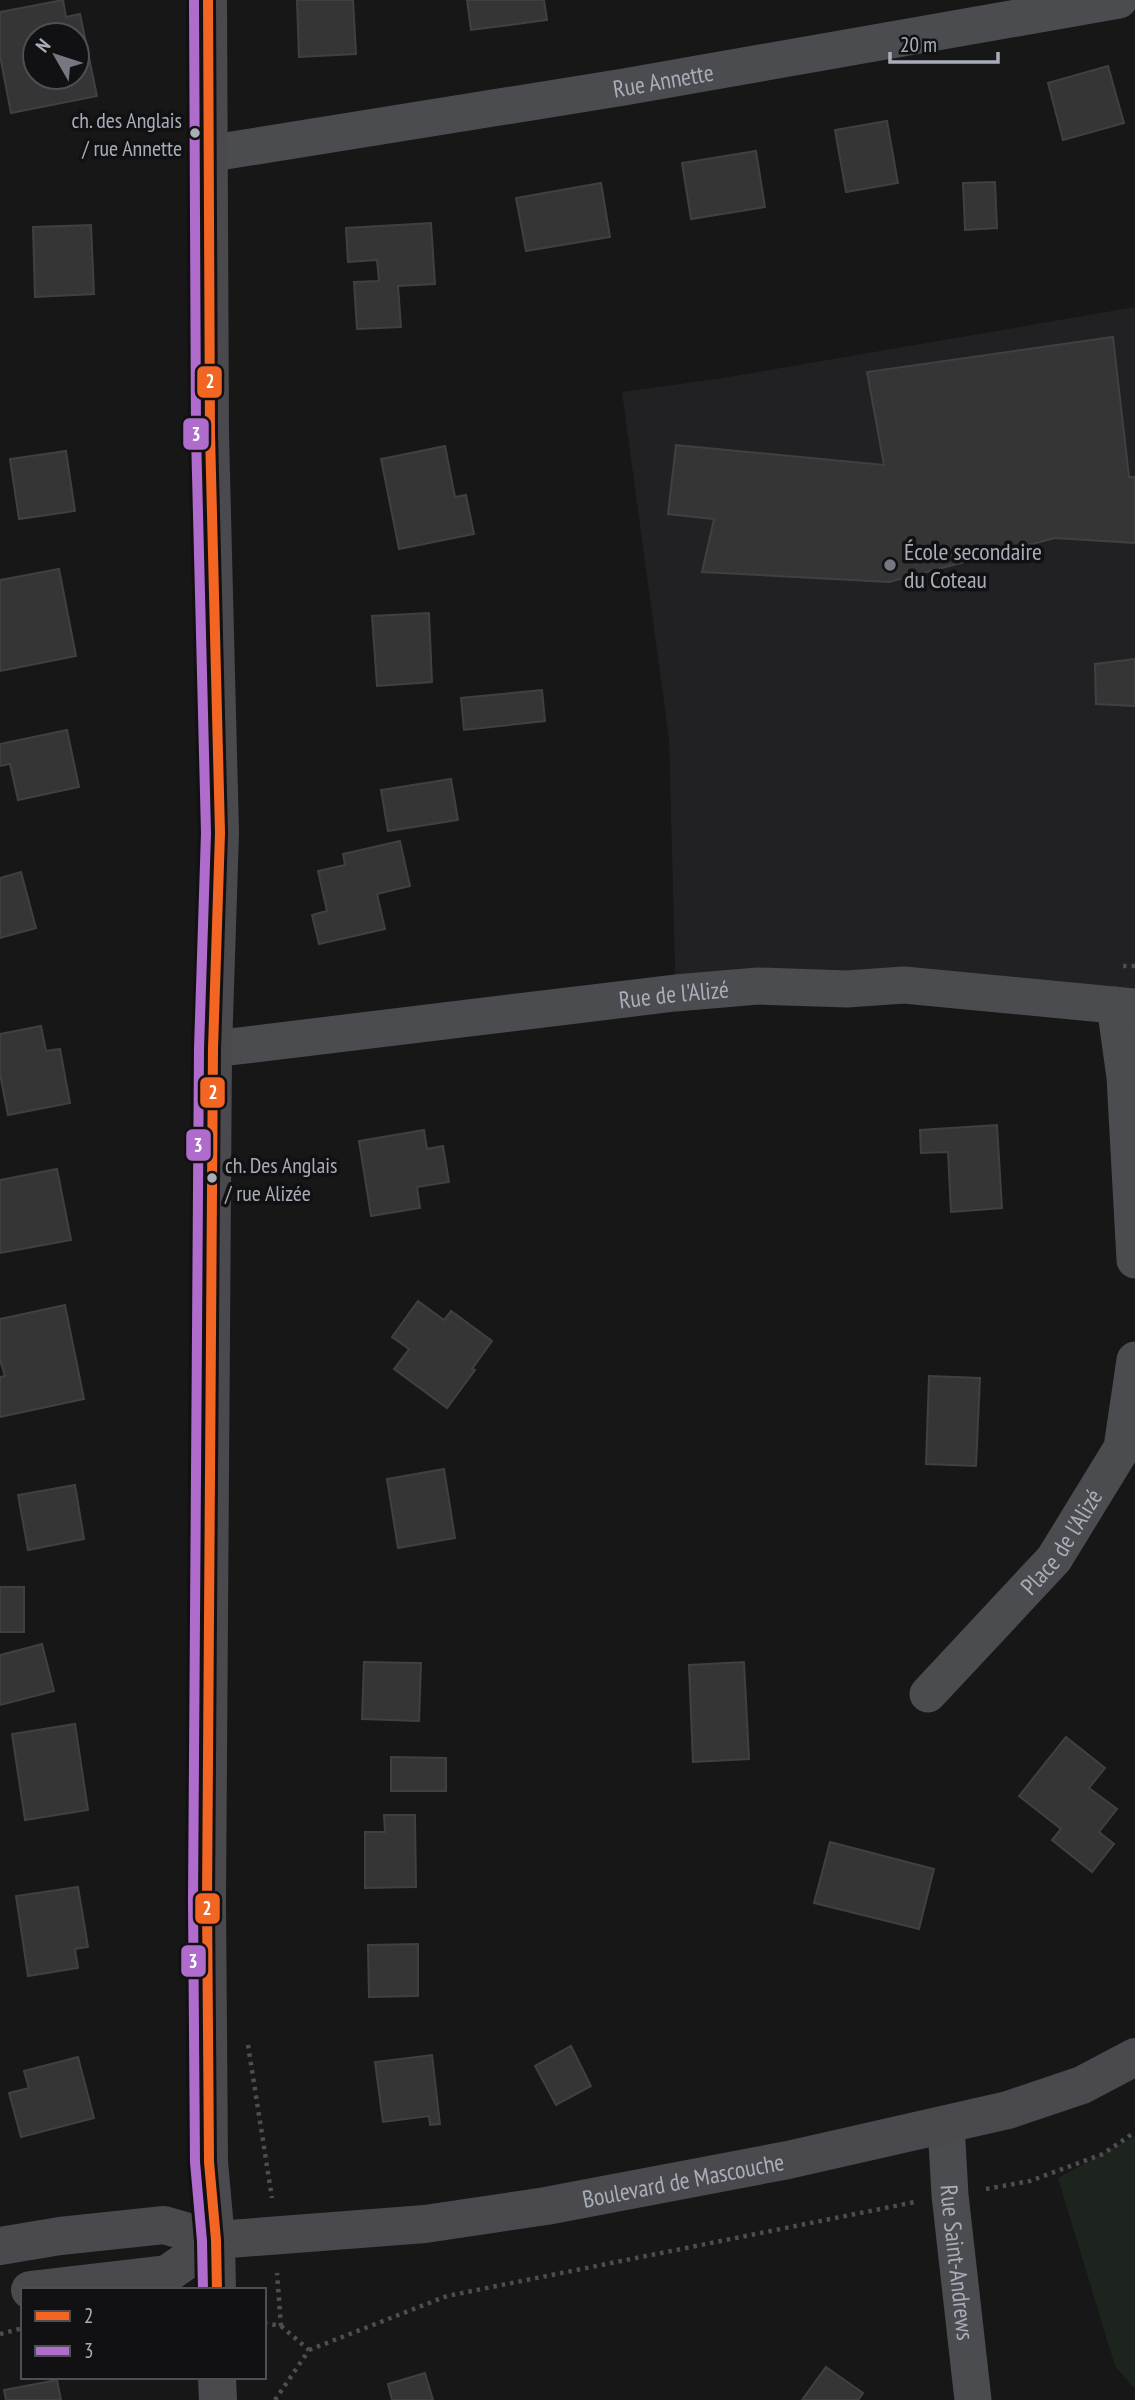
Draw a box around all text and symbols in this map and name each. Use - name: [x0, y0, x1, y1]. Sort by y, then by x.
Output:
- north arrow: [21, 21, 91, 91]
- scale bar: [890, 21, 998, 65]
- text: 20 m: [900, 31, 937, 58]
- text: N: [30, 34, 55, 57]
- street label: Rue Annette: [611, 56, 716, 104]
- place label: ch. des Anglais / rue Annette: [72, 106, 182, 162]
- marker: ch. des Anglais / rue Annette: [188, 126, 202, 140]
- line badge: 2: [196, 365, 223, 399]
- text: 2: [205, 369, 215, 393]
- line badge: 3: [182, 417, 210, 451]
- text: 3: [191, 422, 201, 446]
- place label: École secondaire du Coteau: [904, 536, 1042, 595]
- marker: École secondaire du Coteau: [882, 557, 898, 573]
- street label: Rue de l'Alizé: [617, 973, 730, 1015]
- line badge: 2: [199, 1076, 226, 1109]
- text: 2: [208, 1080, 218, 1104]
- line badge: 3: [185, 1128, 212, 1162]
- text: 3: [193, 1133, 203, 1157]
- place label: ch. Des Anglais / rue Alizée: [224, 1151, 338, 1207]
- marker: ch. Des Anglais / rue Alizée: [205, 1171, 219, 1185]
- street label: Place de l'Alizé: [1013, 1483, 1109, 1601]
- line badge: 2: [194, 1892, 221, 1925]
- text: 2: [202, 1896, 212, 1920]
- line badge: 3: [180, 1944, 207, 1978]
- text: 3: [188, 1949, 198, 1973]
- street label: Boulevard de Mascouche: [580, 2146, 786, 2214]
- street label: Rue Saint-Andrews: [934, 2184, 982, 2342]
- legend: [21, 2288, 266, 2379]
- text: 2: [84, 2302, 93, 2329]
- text: 3: [84, 2337, 93, 2364]

